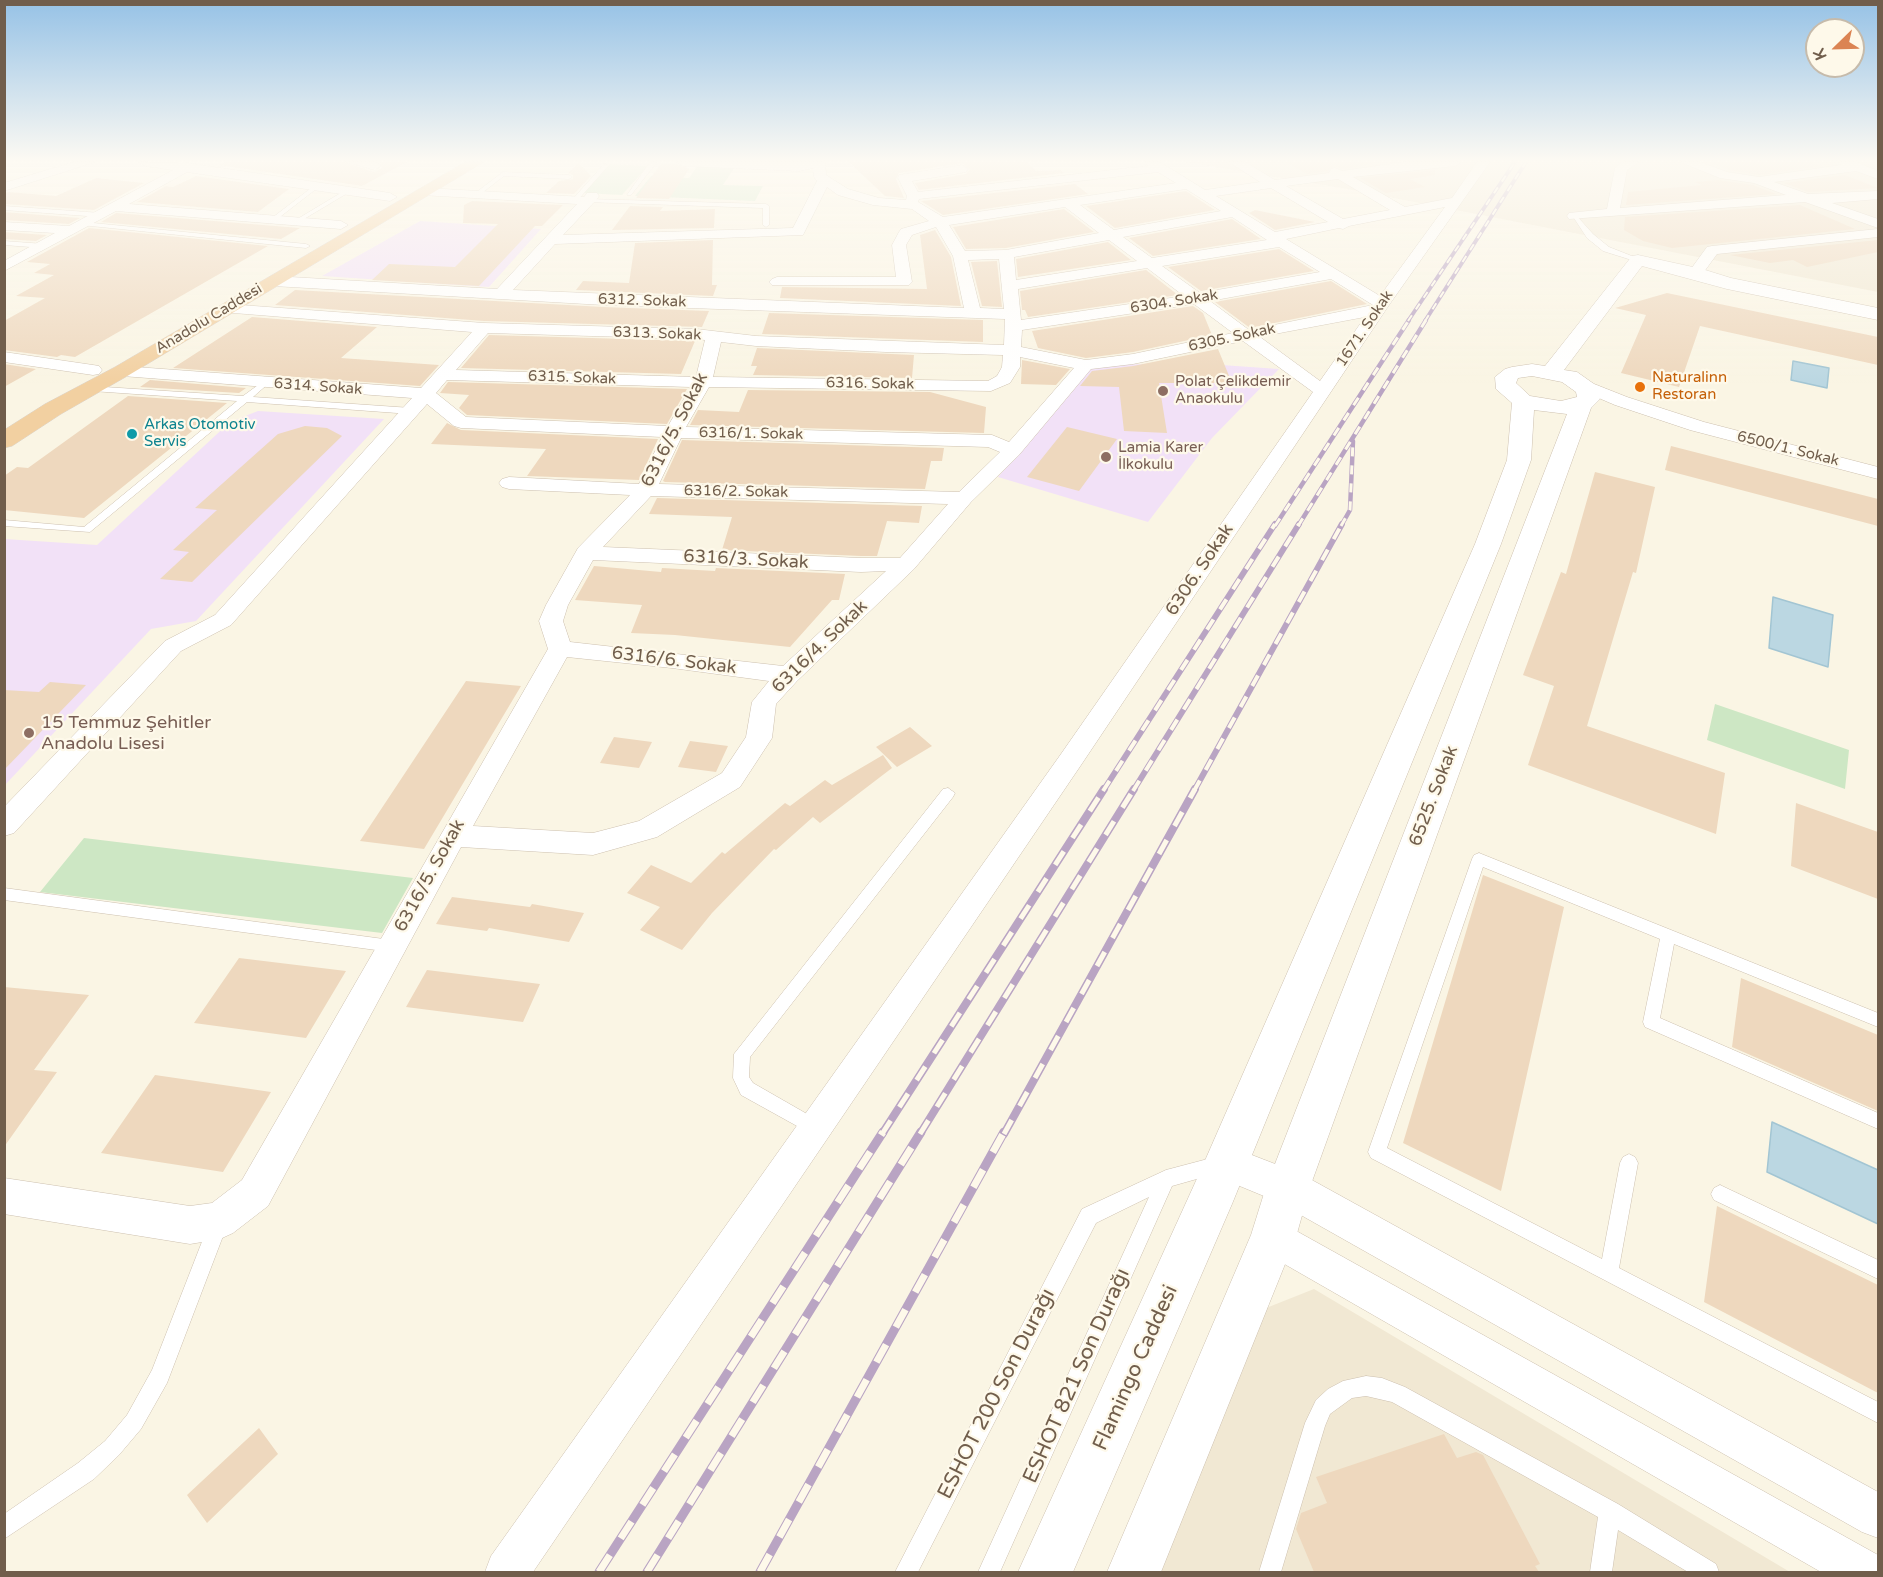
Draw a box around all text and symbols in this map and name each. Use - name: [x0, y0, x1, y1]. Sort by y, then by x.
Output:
- north arrow: [1805, 18, 1865, 78]
- text: K: [1809, 45, 1832, 63]
- street label: Anadolu Caddesi: [152, 280, 266, 358]
- street label: 6304. Sokak: [1129, 286, 1219, 318]
- street label: 1671. Sokak: [1333, 287, 1397, 371]
- street label: 6312. Sokak: [597, 290, 687, 312]
- street label: 6305. Sokak: [1187, 320, 1277, 356]
- street label: 6313. Sokak: [612, 323, 702, 345]
- street label: 6315. Sokak: [528, 367, 616, 389]
- street label: 6316/5. Sokak: [637, 369, 713, 491]
- place label: Naturalinn Restoran: [1652, 369, 1727, 404]
- place label: Polat Çelikdemir Anaokulu: [1175, 373, 1291, 408]
- street label: 6316. Sokak: [826, 374, 914, 394]
- street label: 6314. Sokak: [273, 375, 363, 399]
- marker: Naturalinn Restoran: [1633, 380, 1647, 394]
- marker: Polat Çelikdemir Anaokulu: [1156, 384, 1170, 398]
- place label: Arkas Otomotiv Servis: [144, 416, 256, 451]
- street label: 6316/1. Sokak: [699, 424, 803, 444]
- marker: Arkas Otomotiv Servis: [125, 427, 139, 441]
- street label: 6500/1. Sokak: [1735, 428, 1841, 470]
- place label: Lamia Karer İlkokulu: [1118, 439, 1203, 474]
- marker: Lamia Karer İlkokulu: [1099, 450, 1113, 464]
- street label: 6316/2. Sokak: [684, 482, 788, 502]
- street label: 6306. Sokak: [1161, 520, 1239, 620]
- street label: 6316/3. Sokak: [683, 546, 809, 574]
- street label: 6316/4. Sokak: [768, 596, 872, 698]
- street label: 6316/6. Sokak: [610, 643, 738, 679]
- place label: 15 Temmuz Şehitler Anadolu Lisesi: [41, 712, 211, 754]
- marker: 15 Temmuz Şehitler Anadolu Lisesi: [22, 726, 36, 740]
- street label: 6525. Sokak: [1405, 743, 1463, 849]
- street label: 6316/5. Sokak: [390, 816, 470, 936]
- street label: ESHOT 821 Son Durağı: [1018, 1265, 1136, 1487]
- street label: Flamingo Caddesi: [1088, 1281, 1184, 1455]
- street label: ESHOT 200 Son Durağı: [933, 1285, 1061, 1503]

